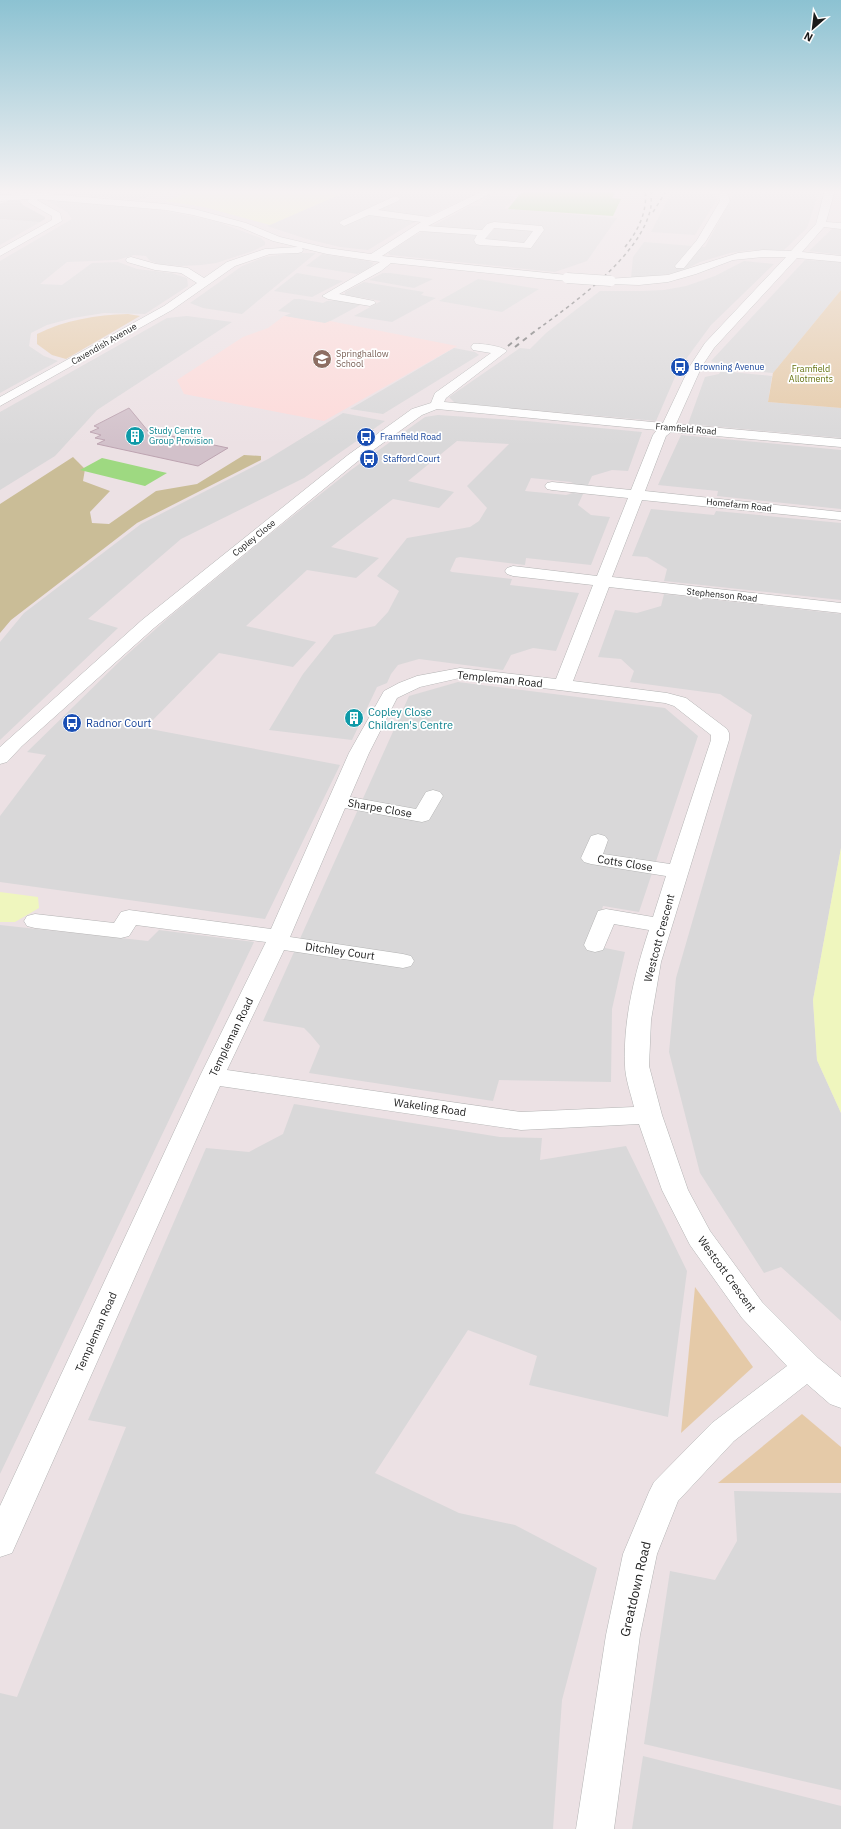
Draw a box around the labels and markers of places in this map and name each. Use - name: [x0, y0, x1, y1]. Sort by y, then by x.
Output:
- school or university icon: Springhallow School: [311, 348, 333, 370]
- place label: Springhallow School: [336, 348, 389, 369]
- bus stop icon: Browning Avenue: [669, 356, 691, 378]
- place label: Browning Avenue: [694, 361, 765, 372]
- building icon: Study Centre Group Provision: [124, 425, 146, 447]
- place label: Study Centre Group Provision: [149, 425, 213, 446]
- bus stop icon: Framfield Road: [355, 426, 377, 448]
- place label: Framfield Road: [380, 431, 441, 442]
- bus stop icon: Stafford Court: [358, 448, 380, 470]
- place label: Stafford Court: [383, 453, 440, 464]
- place label: Copley Close Children's Centre: [368, 705, 453, 732]
- building icon: Copley Close Children's Centre: [343, 707, 365, 729]
- bus stop icon: Radnor Court: [61, 712, 83, 734]
- place label: Radnor Court: [86, 716, 152, 730]

